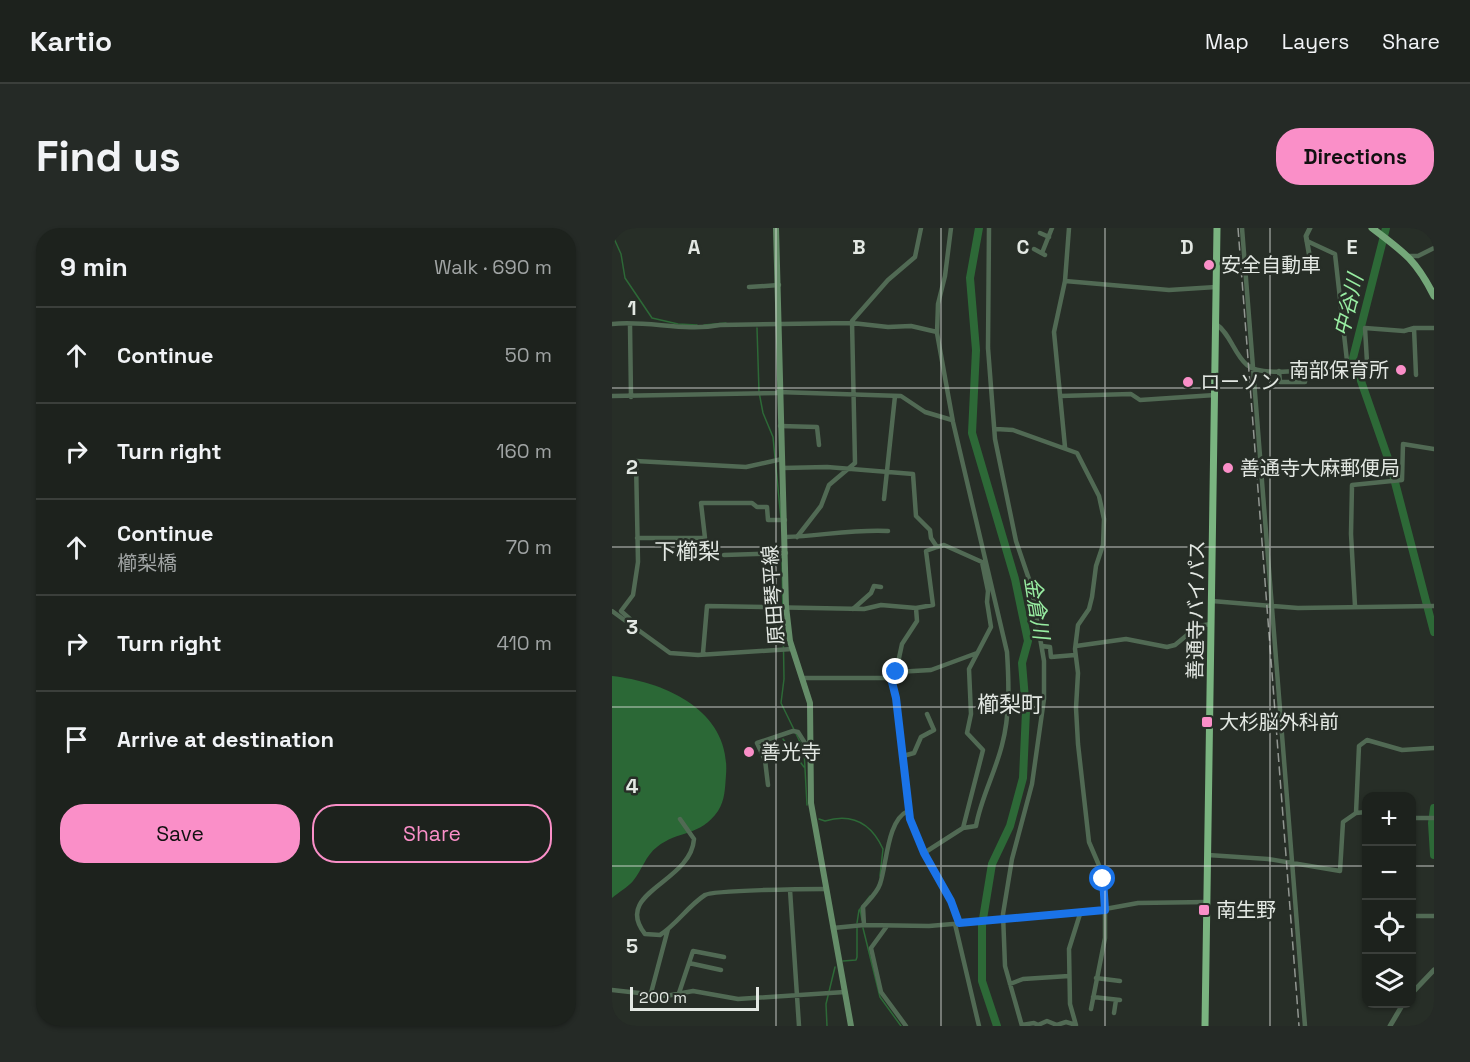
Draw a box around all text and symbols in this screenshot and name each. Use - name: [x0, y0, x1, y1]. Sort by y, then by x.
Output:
- text: Kartio: [30, 23, 112, 59]
- text: Map: [1205, 28, 1249, 55]
- text: Layers: [1282, 28, 1349, 55]
- text: Share: [1382, 28, 1440, 55]
- button: Directions: [1276, 128, 1434, 185]
- text: Find us: [36, 130, 181, 183]
- text: A: [688, 234, 701, 260]
- text: B: [852, 234, 866, 260]
- text: C: [1017, 234, 1030, 260]
- text: D: [1180, 234, 1194, 260]
- text: E: [1346, 234, 1358, 260]
- text: 9 min: [60, 250, 128, 284]
- place label: 安全自動車: [1221, 252, 1321, 278]
- text: Walk · 690 m: [434, 254, 552, 280]
- marker: 安全自動車: [1202, 258, 1216, 272]
- water label: 中谷川: [1327, 269, 1369, 339]
- text: 1: [627, 295, 637, 321]
- icon: ahead: [60, 339, 93, 372]
- text: Continue: [117, 341, 213, 369]
- text: 50 m: [505, 342, 552, 368]
- place label: 南部保育所: [1289, 357, 1389, 383]
- marker: 南部保育所: [1394, 363, 1408, 377]
- place label: ローソン: [1200, 369, 1280, 395]
- marker: ローソン: [1181, 375, 1195, 389]
- icon: right: [60, 435, 93, 468]
- text: Turn right: [117, 437, 222, 465]
- text: 160 m: [496, 438, 552, 464]
- text: 2: [626, 454, 638, 480]
- place label: 善通寺大麻郵便局: [1240, 455, 1400, 481]
- marker: 善通寺大麻郵便局: [1221, 461, 1235, 475]
- text: Continue: [117, 519, 213, 547]
- icon: ahead: [60, 531, 93, 564]
- text: 70 m: [506, 534, 552, 560]
- district label: 下櫛梨: [654, 537, 720, 565]
- street label: 善通寺バイパス: [1182, 540, 1210, 680]
- street label: 原田琴平線: [757, 544, 789, 646]
- text: 櫛梨橋: [117, 550, 177, 576]
- water label: 金倉川: [1019, 575, 1056, 643]
- text: 3: [626, 614, 638, 640]
- icon: right: [60, 627, 93, 660]
- text: Turn right: [117, 629, 222, 657]
- text: 410 m: [496, 630, 552, 656]
- route end: [882, 658, 908, 684]
- district label: 櫛梨町: [977, 690, 1043, 718]
- place label: 大杉脳外科前: [1219, 709, 1339, 735]
- marker: 大杉脳外科前: [1200, 715, 1214, 729]
- icon: arrive: [60, 723, 93, 756]
- text: Arrive at destination: [117, 725, 334, 753]
- place label: 善光寺: [761, 739, 821, 765]
- marker: 善光寺: [742, 745, 756, 759]
- text: 4: [626, 773, 639, 799]
- map controls: [1362, 792, 1416, 1008]
- button: +: [1362, 792, 1416, 846]
- button: Save: [60, 804, 300, 863]
- button: Share: [312, 804, 552, 863]
- button: −: [1362, 846, 1416, 900]
- route start: [1089, 865, 1115, 891]
- place label: 南生野: [1216, 897, 1276, 923]
- button: locate: [1362, 900, 1416, 954]
- marker: 南生野: [1197, 903, 1211, 917]
- text: 5: [626, 933, 638, 959]
- button: layers: [1362, 954, 1416, 1008]
- scale bar: [630, 984, 759, 1012]
- text: 200 m: [639, 987, 687, 1008]

